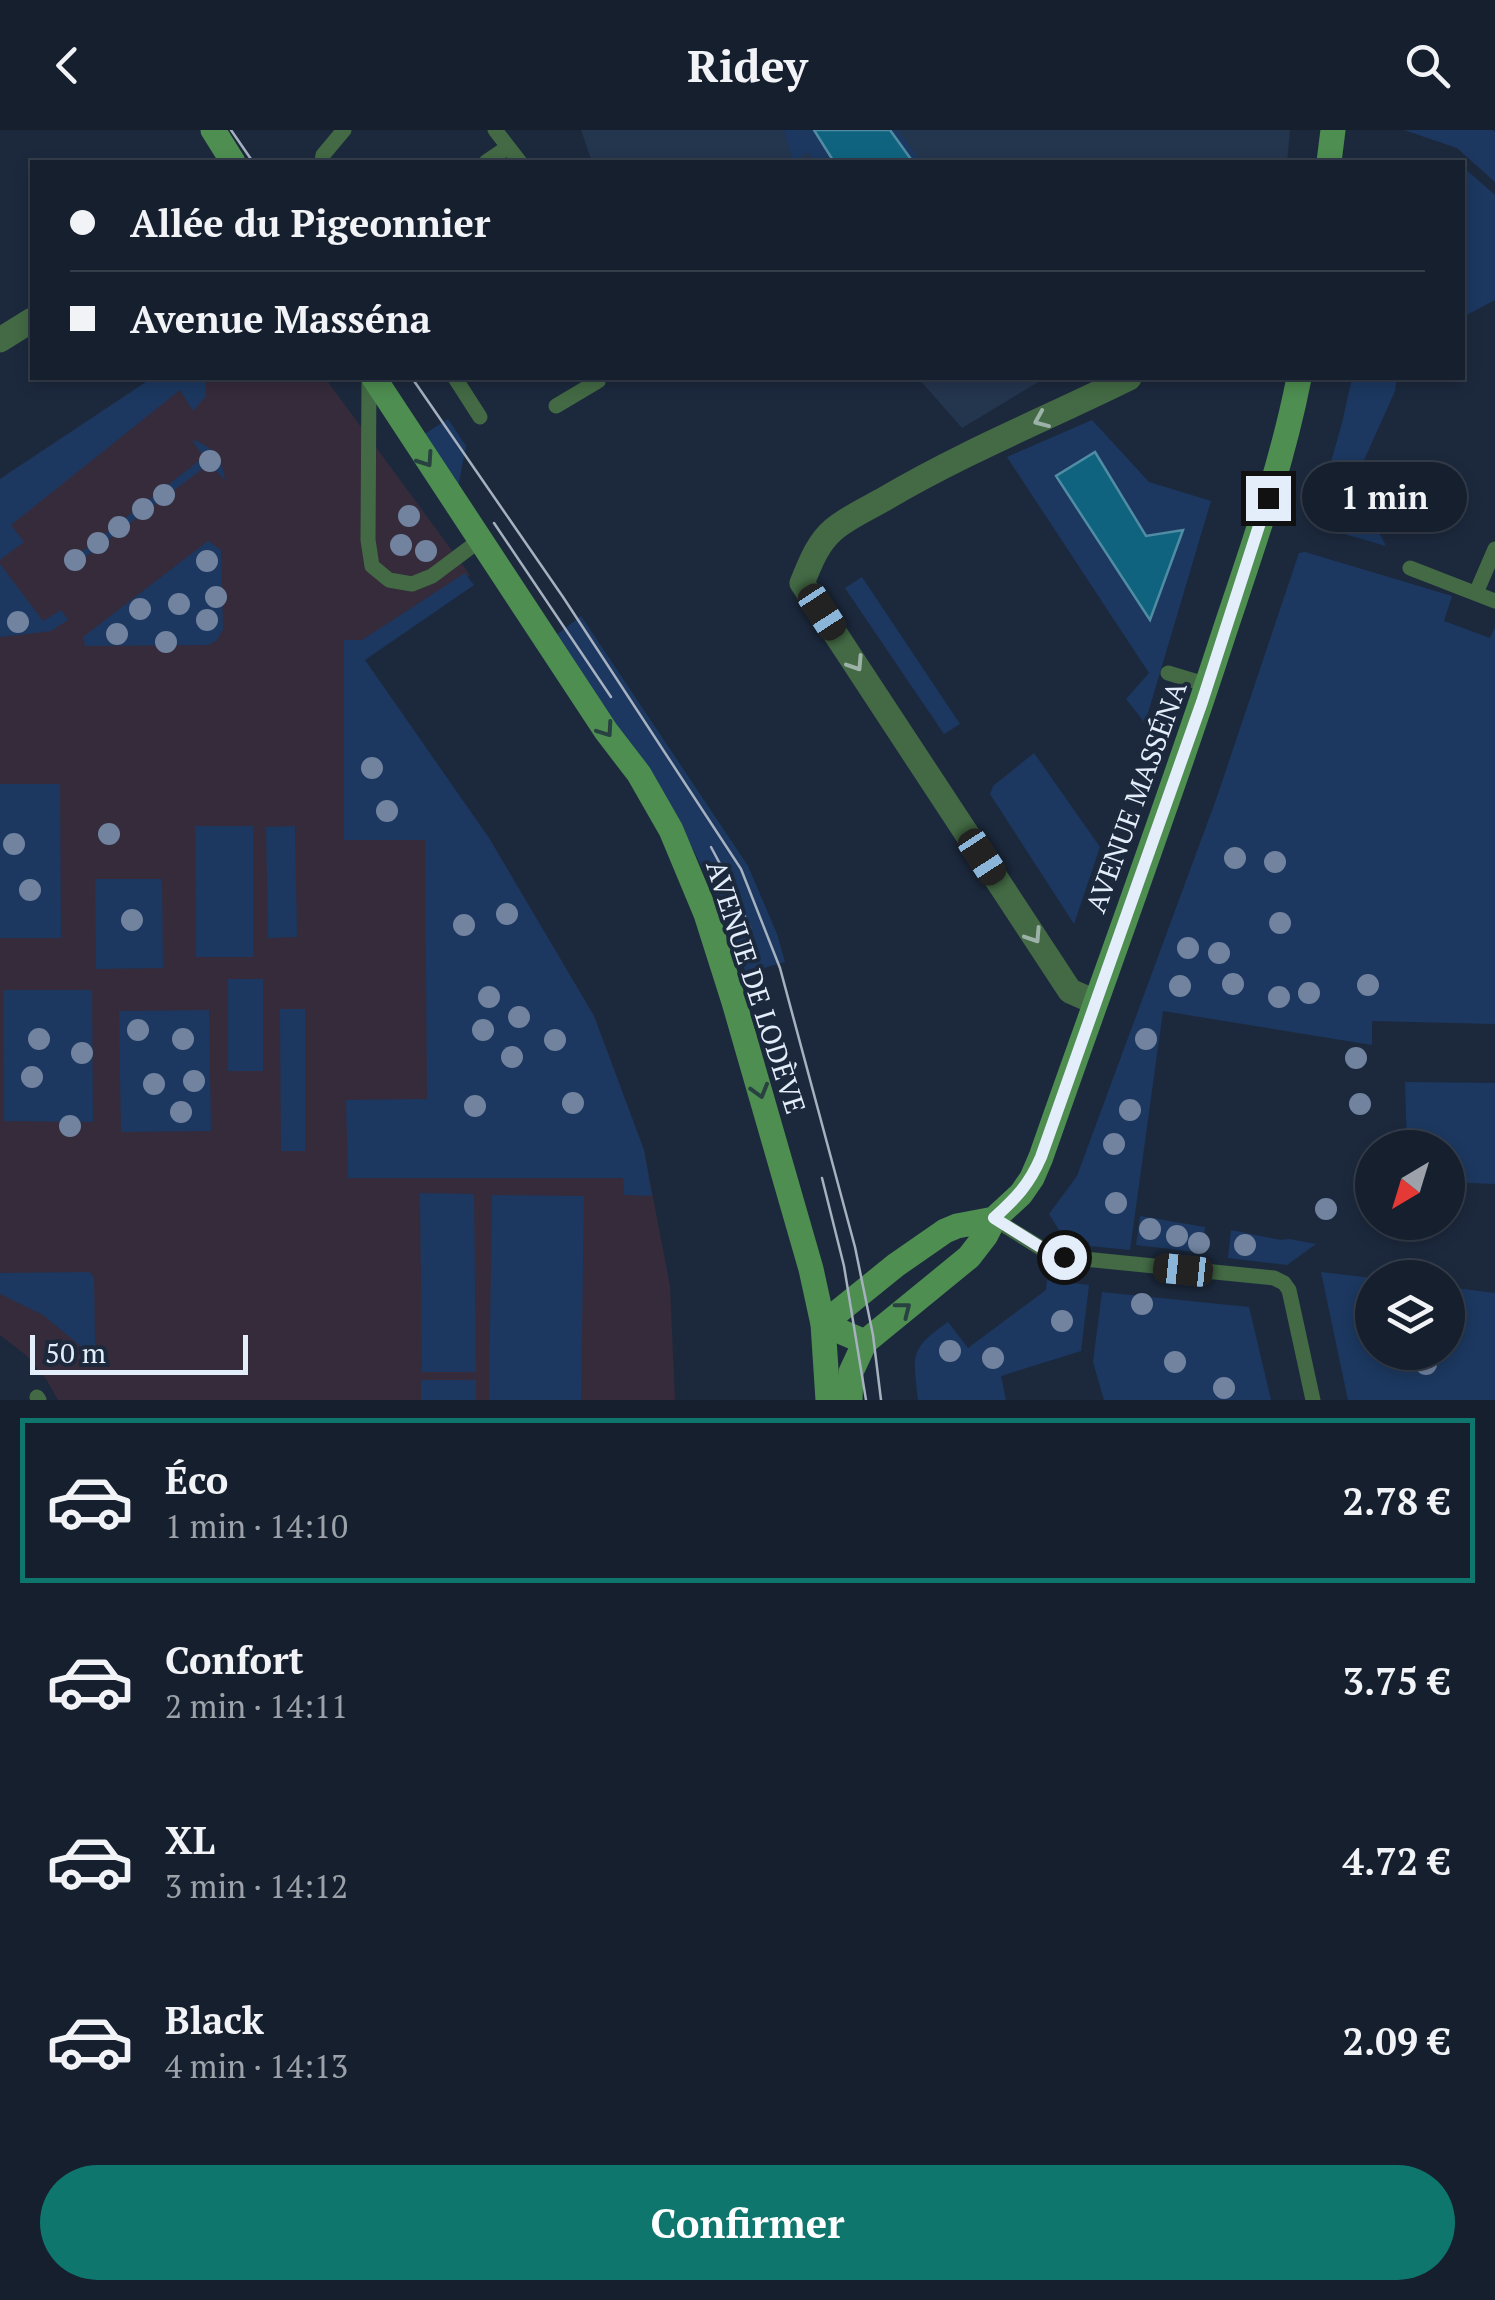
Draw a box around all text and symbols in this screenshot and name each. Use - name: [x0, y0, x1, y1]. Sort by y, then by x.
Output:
- text: Ridey: [687, 35, 808, 95]
- icon: back: [40, 38, 95, 93]
- icon: search: [1400, 38, 1455, 93]
- text: Allée du Pigeonnier: [130, 198, 490, 248]
- text: Avenue Masséna: [130, 294, 431, 344]
- one-way arrow: [1033, 408, 1051, 428]
- one-way arrow: [414, 449, 433, 467]
- callout: 1 min: [1303, 463, 1468, 533]
- route end: [1246, 476, 1291, 521]
- text: 1 min: [1341, 476, 1428, 518]
- car: [793, 579, 851, 645]
- one-way arrow: [844, 653, 863, 671]
- street label: AVENUE MASSÉNA: [1077, 675, 1195, 918]
- one-way arrow: [594, 719, 612, 738]
- car: [953, 824, 1011, 890]
- street label: AVENUE DE LODÈVE: [698, 856, 815, 1118]
- one-way arrow: [1021, 925, 1040, 943]
- one-way arrow: [748, 1082, 769, 1099]
- north arrow: [1355, 1130, 1465, 1240]
- map controls: [1355, 1130, 1465, 1370]
- route start: [1042, 1235, 1087, 1280]
- car: [1152, 1252, 1214, 1288]
- button: layers: [1355, 1260, 1465, 1370]
- one-way arrow: [893, 1303, 911, 1320]
- scale bar: [30, 1330, 248, 1374]
- text: 50 m: [45, 1334, 106, 1371]
- text: Éco: [165, 1455, 228, 1505]
- icon: car: [45, 1456, 135, 1546]
- text: 2.78 €: [1343, 1476, 1450, 1526]
- text: 1 min · 14:10: [165, 1505, 348, 1547]
- text: Confort: [165, 1635, 304, 1685]
- icon: car: [45, 1636, 135, 1726]
- text: 3.75 €: [1343, 1656, 1450, 1706]
- text: 2 min · 14:11: [165, 1685, 348, 1727]
- text: XL: [165, 1815, 215, 1865]
- icon: car: [45, 1816, 135, 1906]
- text: 4.72 €: [1343, 1836, 1450, 1886]
- text: 3 min · 14:12: [165, 1865, 348, 1907]
- text: Black: [165, 1995, 264, 2045]
- icon: car: [45, 1996, 135, 2086]
- text: 2.09 €: [1343, 2016, 1450, 2066]
- text: 4 min · 14:13: [165, 2045, 348, 2087]
- button: Confirmer: [40, 2165, 1455, 2280]

